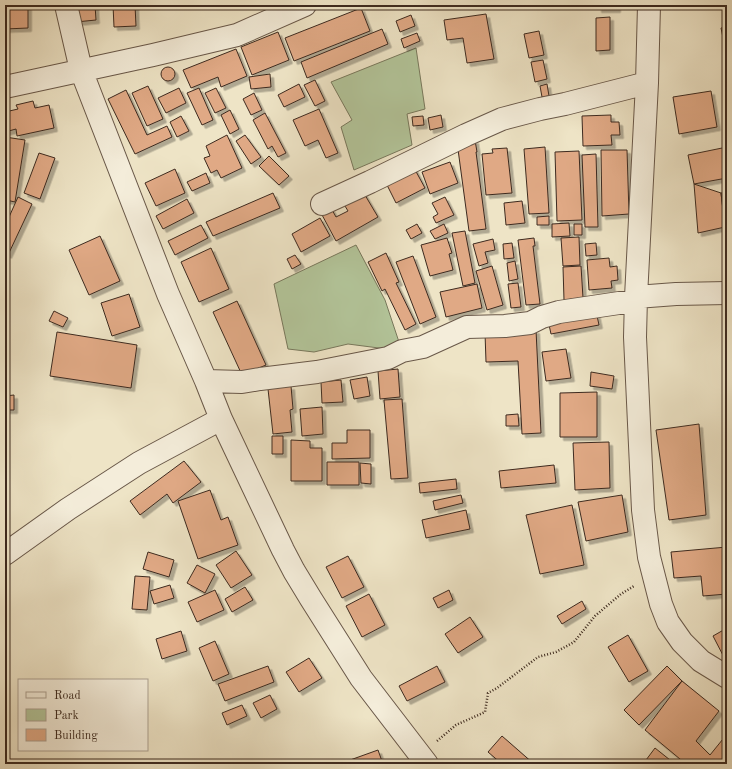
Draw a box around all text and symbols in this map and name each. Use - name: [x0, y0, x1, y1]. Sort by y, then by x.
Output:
- legend: [18, 679, 148, 751]
- text: Road: [54, 690, 81, 702]
- text: Park: [54, 710, 79, 722]
- text: Building: [54, 730, 98, 742]

